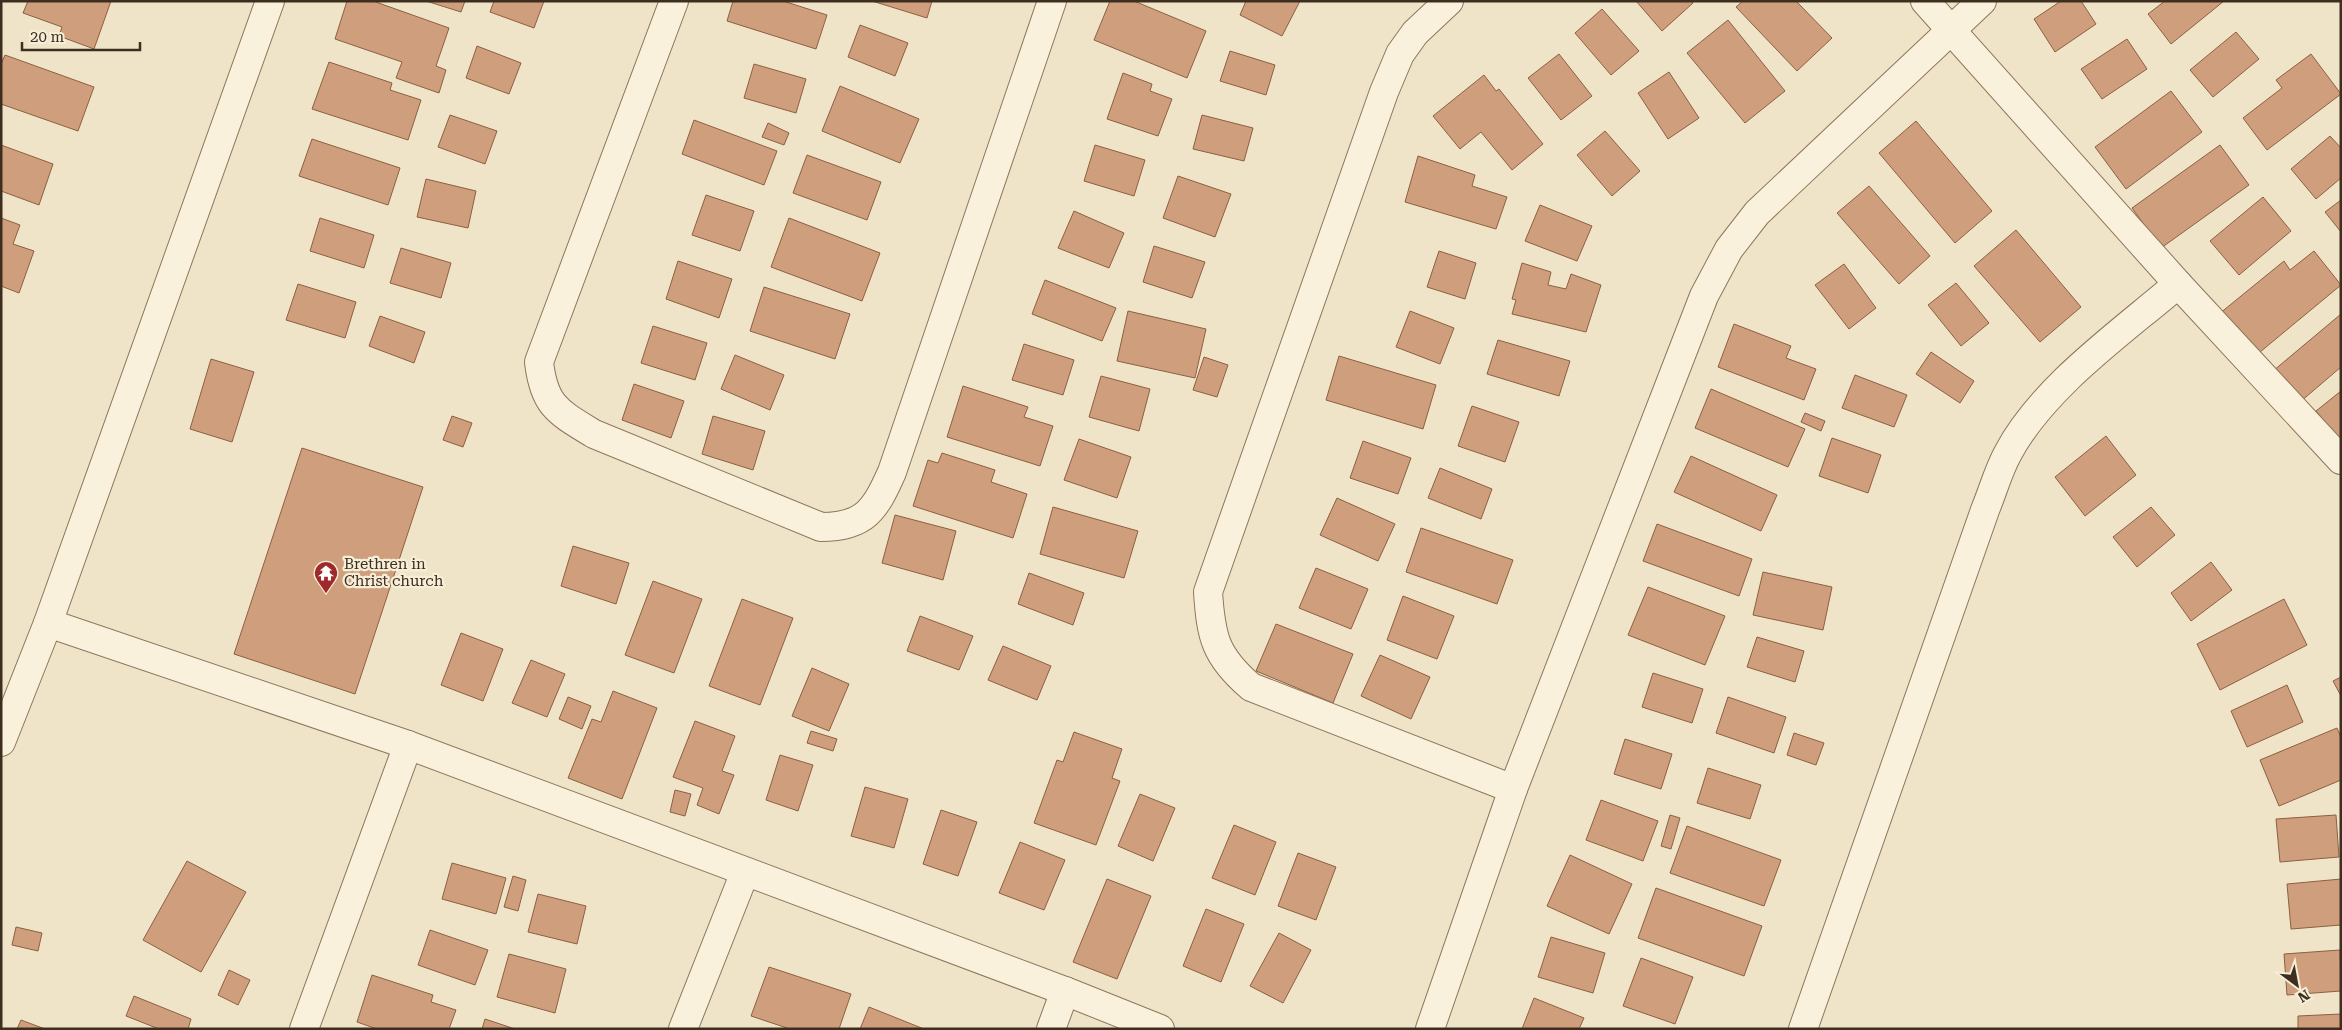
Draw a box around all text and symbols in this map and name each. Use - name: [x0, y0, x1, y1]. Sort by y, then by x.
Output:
- scale bar: [22, 20, 140, 52]
- text: 20 m: [30, 28, 65, 46]
- place label: Brethren in Christ church: [344, 555, 444, 590]
- temple icon: Brethren in Christ church: [313, 560, 339, 594]
- north arrow: [2272, 960, 2322, 1010]
- text: N: [2295, 986, 2313, 1006]

